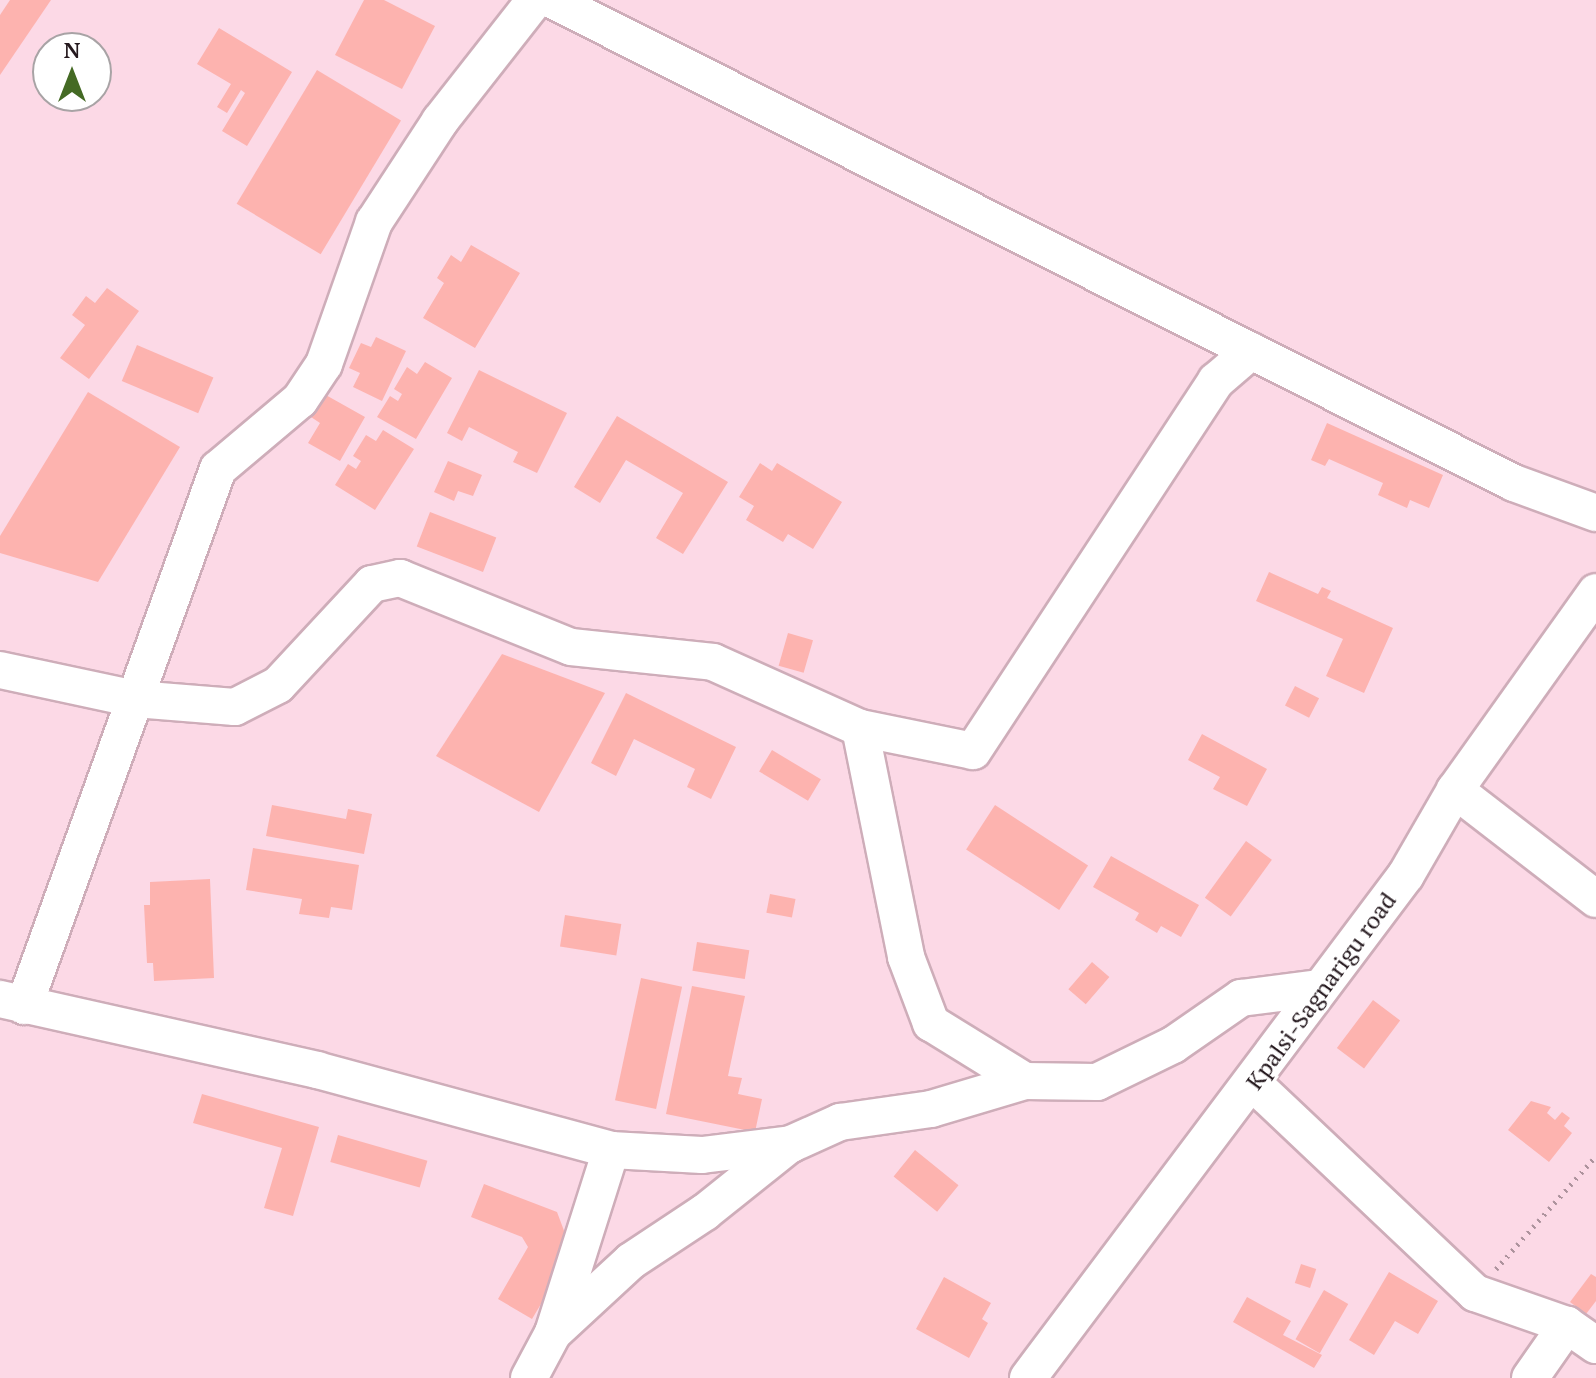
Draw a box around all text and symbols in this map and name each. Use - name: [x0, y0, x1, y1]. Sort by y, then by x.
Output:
- north arrow: [32, 32, 112, 112]
- text: N: [64, 35, 80, 64]
- street label: Kpalsi-Sagnarigu road: [1240, 887, 1402, 1095]

